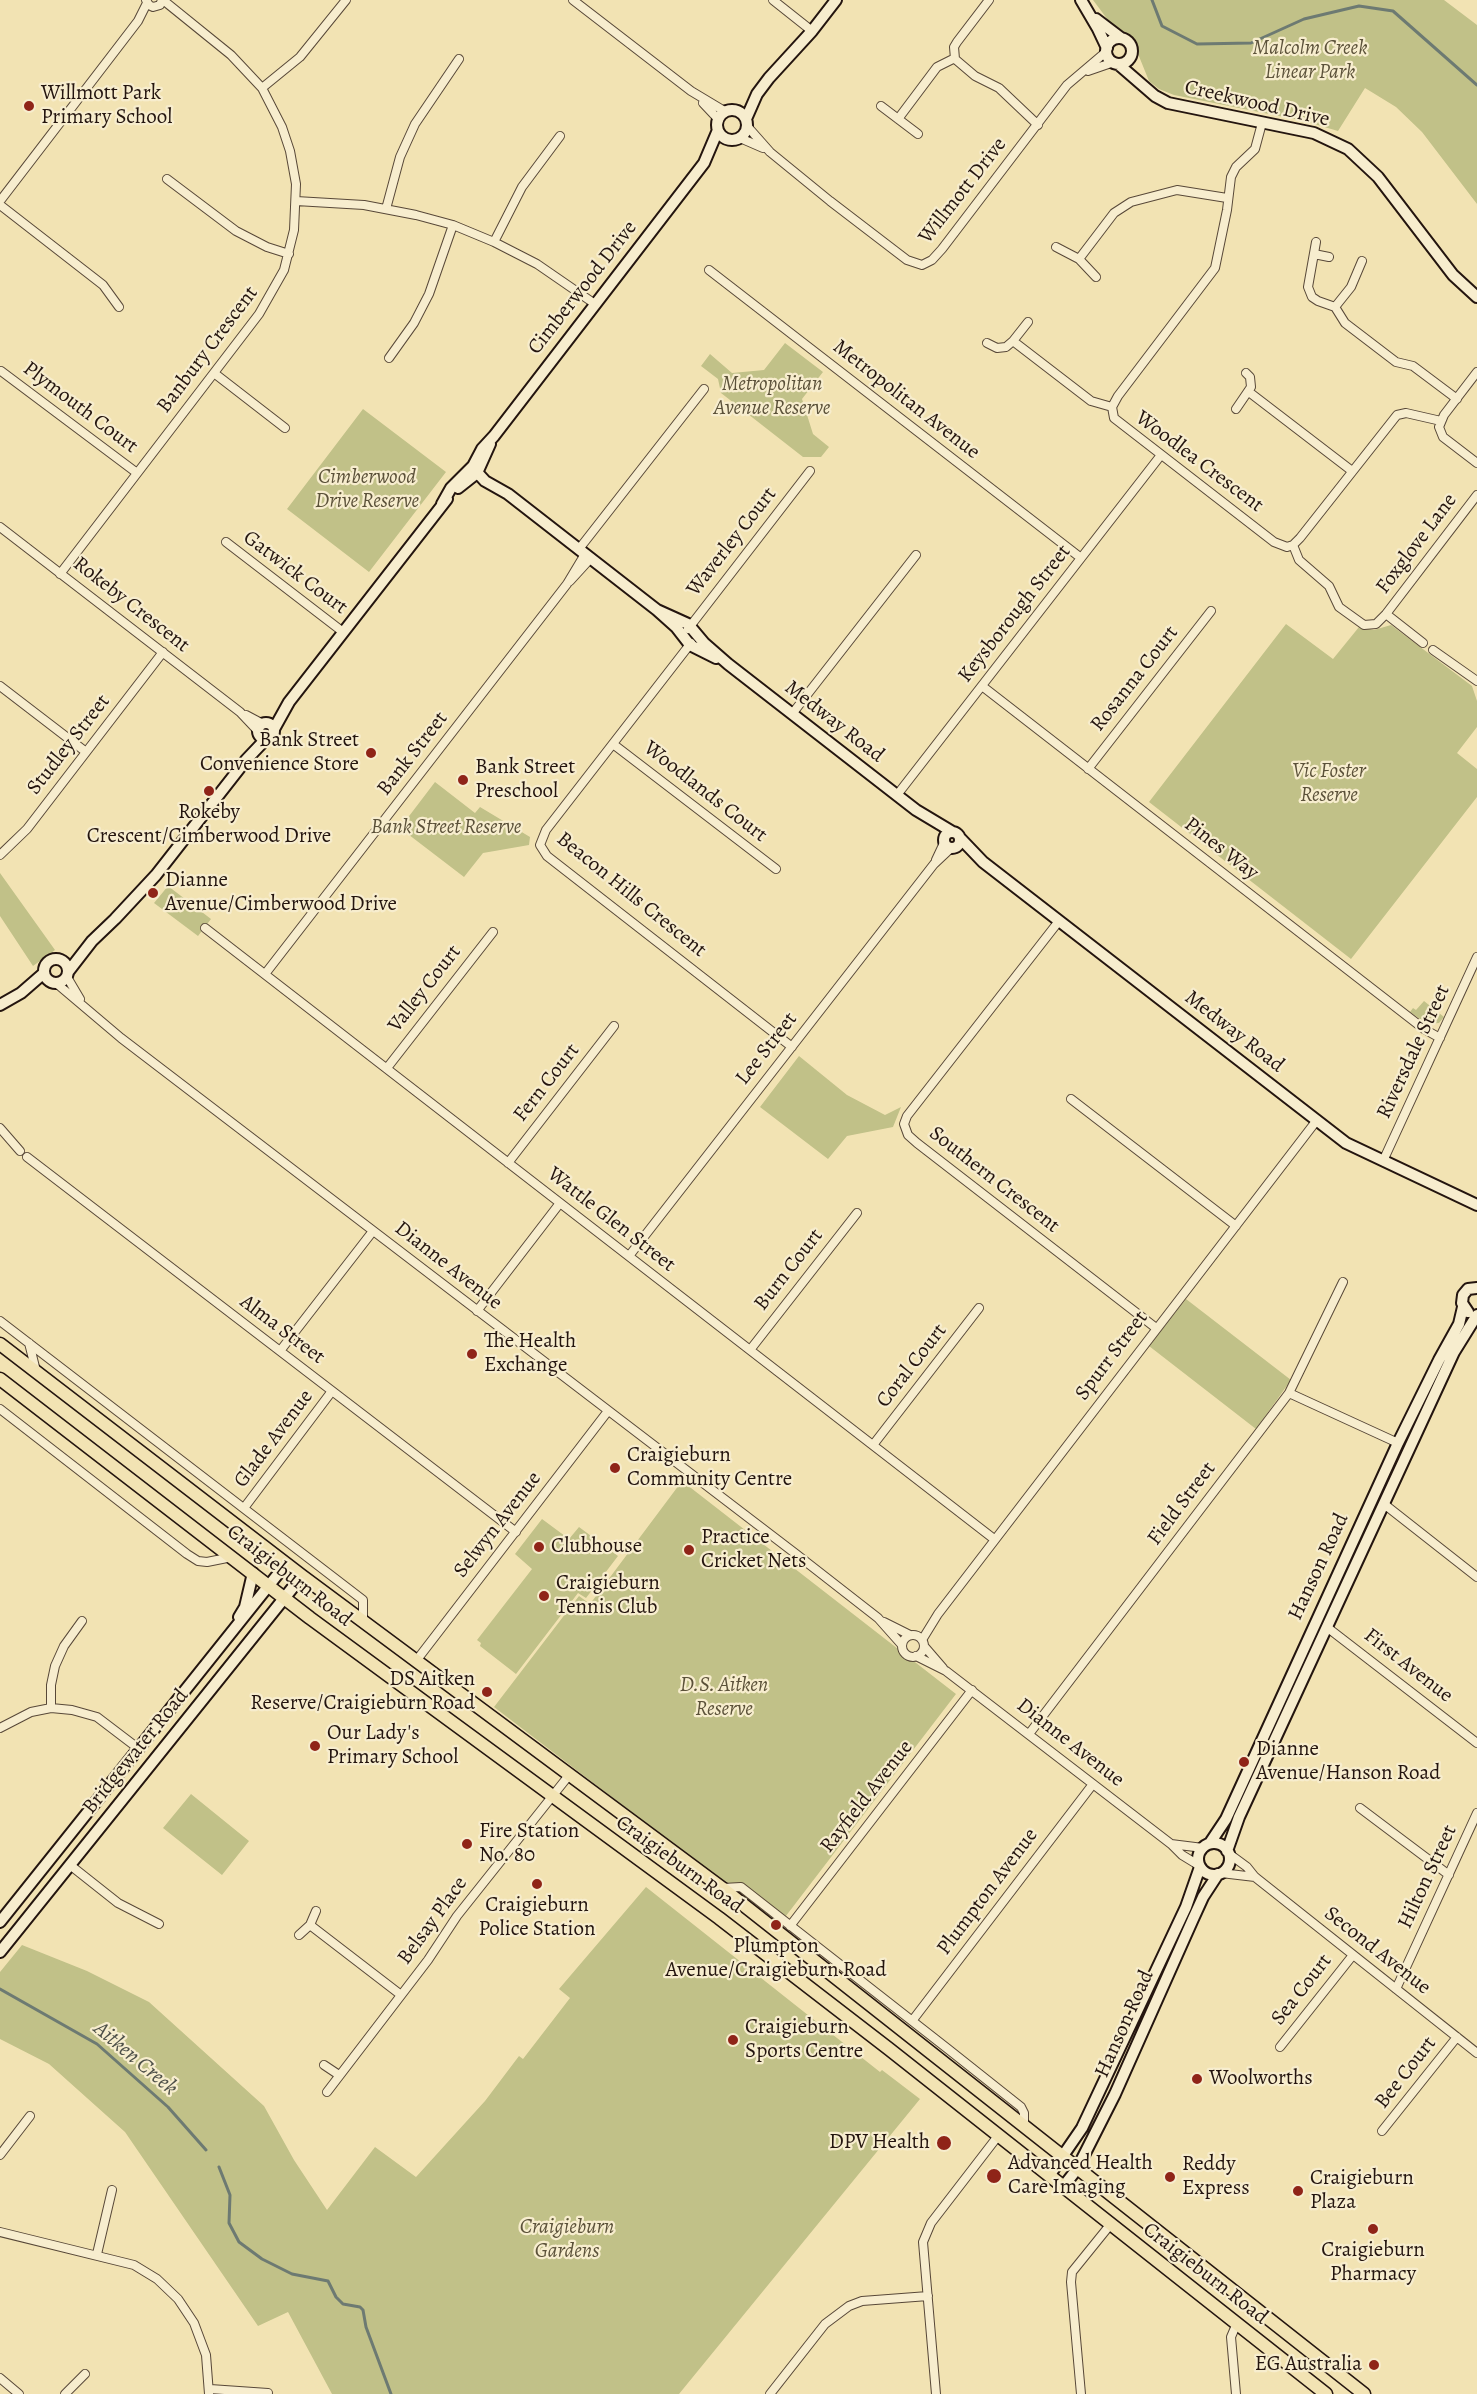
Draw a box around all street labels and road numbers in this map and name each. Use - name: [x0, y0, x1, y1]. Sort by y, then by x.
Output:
- street label: Creekwood Drive: [1182, 75, 1332, 133]
- street label: Willmott Drive: [914, 133, 1012, 249]
- street label: Cimberwood Drive: [523, 216, 643, 360]
- street label: Banbury Crescent: [152, 281, 264, 419]
- street label: Metropolitan Avenue: [828, 335, 984, 465]
- street label: Plymouth Court: [18, 357, 142, 459]
- street label: Woodlea Crescent: [1130, 406, 1268, 518]
- street label: Waverley Court: [682, 483, 782, 601]
- street label: Foxglove Lane: [1371, 489, 1463, 599]
- street label: Gatwick Court: [238, 526, 352, 620]
- street label: Keysborough Street: [953, 540, 1077, 688]
- street label: Rokeby Crescent: [68, 552, 194, 658]
- street label: Rosanna Court: [1086, 621, 1184, 737]
- street label: Medway Road: [779, 675, 889, 769]
- street label: Studley Street: [22, 690, 116, 800]
- street label: Bank Street: [372, 707, 454, 801]
- street label: Woodlands Court: [638, 736, 772, 848]
- street label: Pines Way: [1179, 812, 1263, 886]
- street label: Beacon Hills Crescent: [551, 827, 711, 963]
- street label: Valley Court: [383, 940, 467, 1038]
- street label: Riversdale Street: [1372, 981, 1456, 1123]
- street label: Medway Road: [1179, 985, 1289, 1079]
- street label: Lee Street: [731, 1008, 803, 1090]
- street label: Fern Court: [509, 1039, 585, 1127]
- street label: Southern Crescent: [924, 1121, 1064, 1239]
- street label: Wattle Glen Street: [542, 1162, 680, 1278]
- street label: Dianne Avenue: [389, 1216, 507, 1316]
- street label: Burn Court: [749, 1224, 829, 1316]
- street label: Alma Street: [234, 1290, 330, 1370]
- street label: Spurr Street: [1070, 1306, 1154, 1406]
- street label: Coral Court: [871, 1319, 953, 1413]
- street label: Glade Avenue: [229, 1385, 319, 1493]
- street label: Field Street: [1142, 1457, 1222, 1551]
- street label: Selwyn Avenue: [449, 1467, 547, 1583]
- street label: Hanson Road: [1283, 1510, 1355, 1624]
- street label: Craigieburn Road: [222, 1519, 356, 1633]
- street label: First Avenue: [1358, 1623, 1458, 1709]
- street label: Bridgewater Road: [78, 1684, 194, 1820]
- street label: Dianne Avenue: [1011, 1693, 1129, 1793]
- street label: Rayfield Avenue: [815, 1736, 919, 1858]
- street label: Craigieburn Road: [610, 1810, 748, 1920]
- street label: Hilton Street: [1393, 1821, 1463, 1933]
- street label: Plumpton Avenue: [932, 1824, 1044, 1960]
- street label: Belsay Place: [393, 1872, 473, 1970]
- street label: Second Avenue: [1319, 1901, 1435, 2001]
- street label: Sea Court: [1266, 1949, 1338, 2031]
- street label: Hanson Road: [1090, 1966, 1160, 2082]
- street label: Bee Court: [1370, 2032, 1442, 2114]
- street label: Craigieburn Road: [1138, 2217, 1272, 2331]

